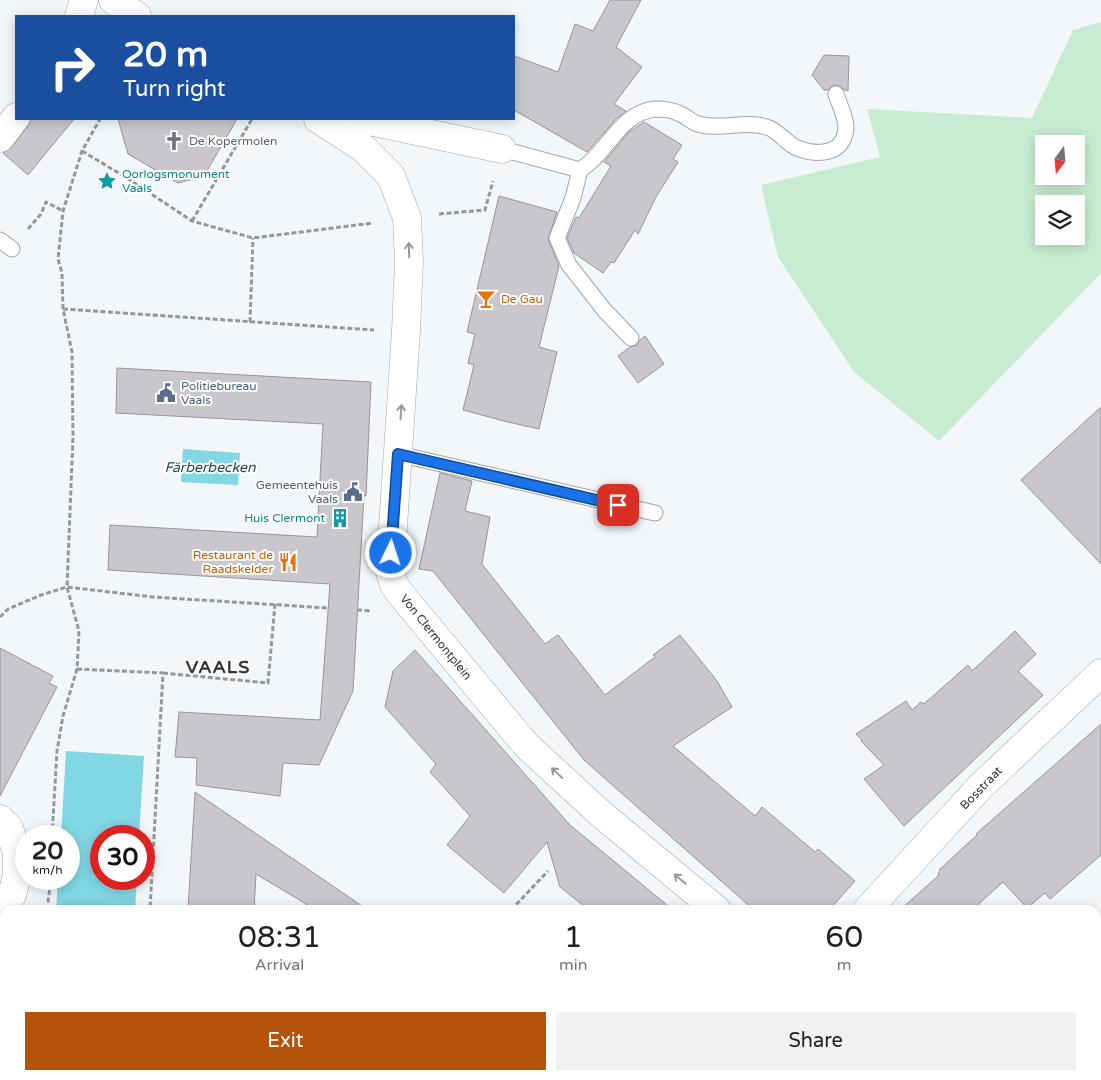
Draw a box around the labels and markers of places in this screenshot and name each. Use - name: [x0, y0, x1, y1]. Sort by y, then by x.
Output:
- church icon: De Kopermolen: [163, 130, 185, 152]
- place label: De Kopermolen: [189, 134, 277, 148]
- place label: Oorlogsmonument Vaals: [122, 167, 230, 195]
- place icon: Oorlogsmonument Vaals: [96, 170, 118, 192]
- bar icon: De Gau: [475, 288, 497, 310]
- place label: De Gau: [501, 292, 543, 306]
- place label: Politiebureau Vaals: [181, 379, 257, 407]
- public building icon: Politiebureau Vaals: [155, 382, 177, 404]
- place label: Gemeentehuis Vaals: [256, 478, 338, 506]
- public building icon: Gemeentehuis Vaals: [342, 481, 364, 503]
- pin: [597, 484, 639, 526]
- building icon: Huis Clermont: [329, 507, 351, 529]
- place label: Huis Clermont: [244, 511, 325, 525]
- place label: Restaurant de Raadskelder: [193, 548, 273, 576]
- restaurant icon: Restaurant de Raadskelder: [277, 551, 299, 573]

